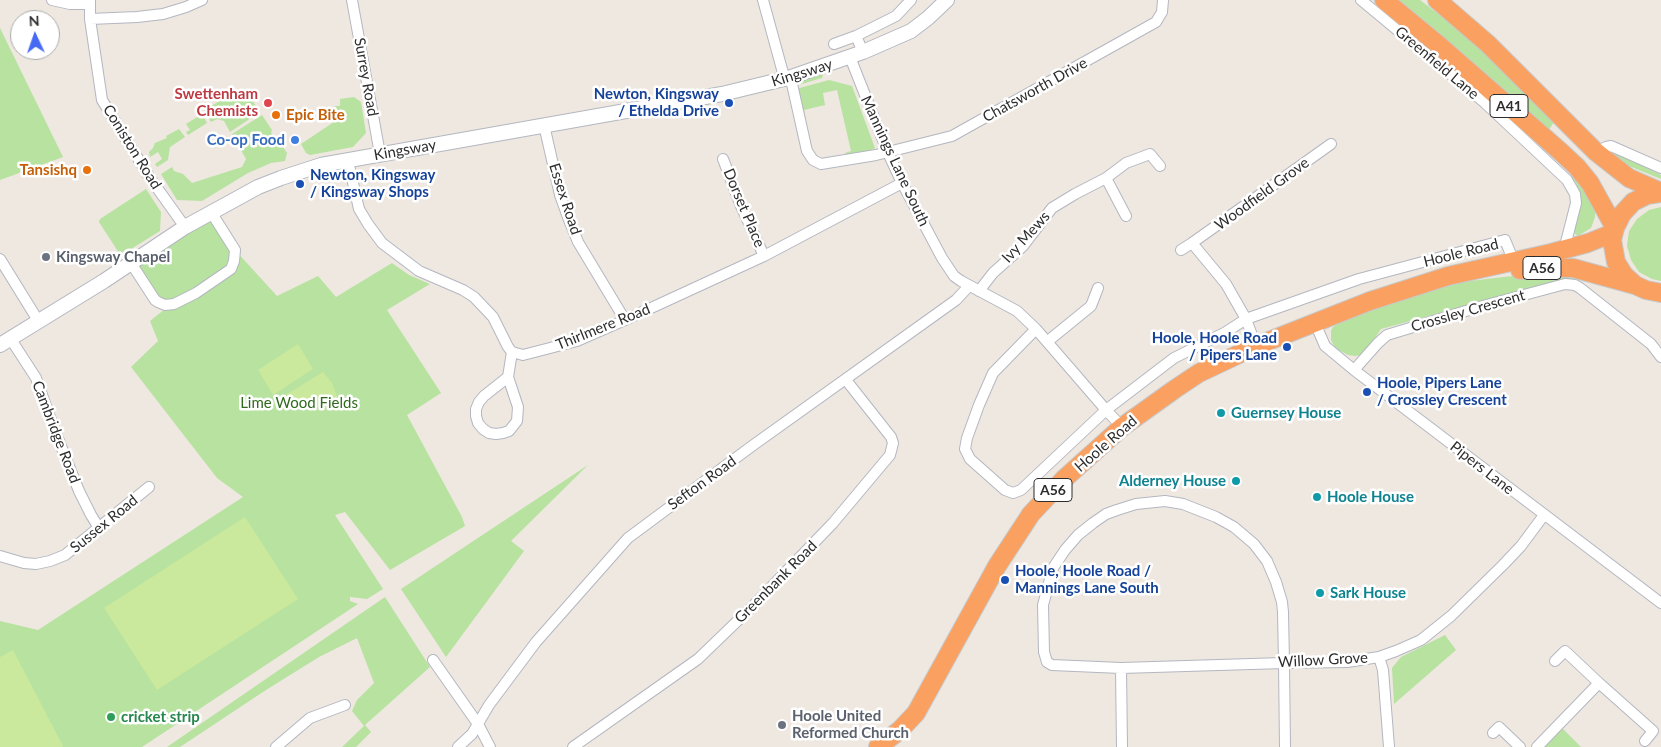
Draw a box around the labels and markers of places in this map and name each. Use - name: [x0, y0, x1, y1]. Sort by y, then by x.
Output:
- place label: Swettenham Chemists: [175, 85, 258, 120]
- place label: Newton, Kingsway / Ethelda Drive: [594, 85, 719, 120]
- marker: Swettenham Chemists: [262, 97, 274, 109]
- marker: Newton, Kingsway / Ethelda Drive: [723, 97, 735, 109]
- place label: Epic Bite: [286, 106, 345, 124]
- marker: Epic Bite: [270, 109, 282, 121]
- place label: Co-op Food: [207, 131, 285, 149]
- marker: Co-op Food: [289, 134, 301, 146]
- place label: Tansishq: [20, 161, 77, 179]
- marker: Tansishq: [81, 164, 93, 176]
- place label: Newton, Kingsway / Kingsway Shops: [310, 166, 435, 201]
- marker: Newton, Kingsway / Kingsway Shops: [294, 178, 306, 190]
- place label: Kingsway Chapel: [56, 248, 170, 266]
- marker: Kingsway Chapel: [40, 251, 52, 263]
- place label: Hoole, Hoole Road / Pipers Lane: [1152, 329, 1277, 364]
- marker: Hoole, Hoole Road / Pipers Lane: [1281, 341, 1293, 353]
- place label: Hoole, Pipers Lane / Crossley Crescent: [1377, 374, 1507, 409]
- marker: Hoole, Pipers Lane / Crossley Crescent: [1361, 386, 1373, 398]
- place label: Guernsey House: [1231, 404, 1341, 422]
- marker: Guernsey House: [1215, 407, 1227, 419]
- place label: Alderney House: [1119, 472, 1226, 490]
- marker: Alderney House: [1230, 475, 1242, 487]
- place label: Hoole House: [1327, 488, 1414, 506]
- marker: Hoole House: [1311, 491, 1323, 503]
- place label: Hoole, Hoole Road / Mannings Lane South: [1015, 562, 1159, 597]
- marker: Hoole, Hoole Road / Mannings Lane South: [999, 574, 1011, 586]
- place label: Sark House: [1330, 584, 1406, 602]
- marker: Sark House: [1314, 587, 1326, 599]
- place label: Hoole United Reformed Church: [792, 707, 909, 742]
- place label: cricket strip: [121, 708, 200, 726]
- marker: cricket strip: [105, 711, 117, 723]
- marker: Hoole United Reformed Church: [776, 719, 788, 731]

